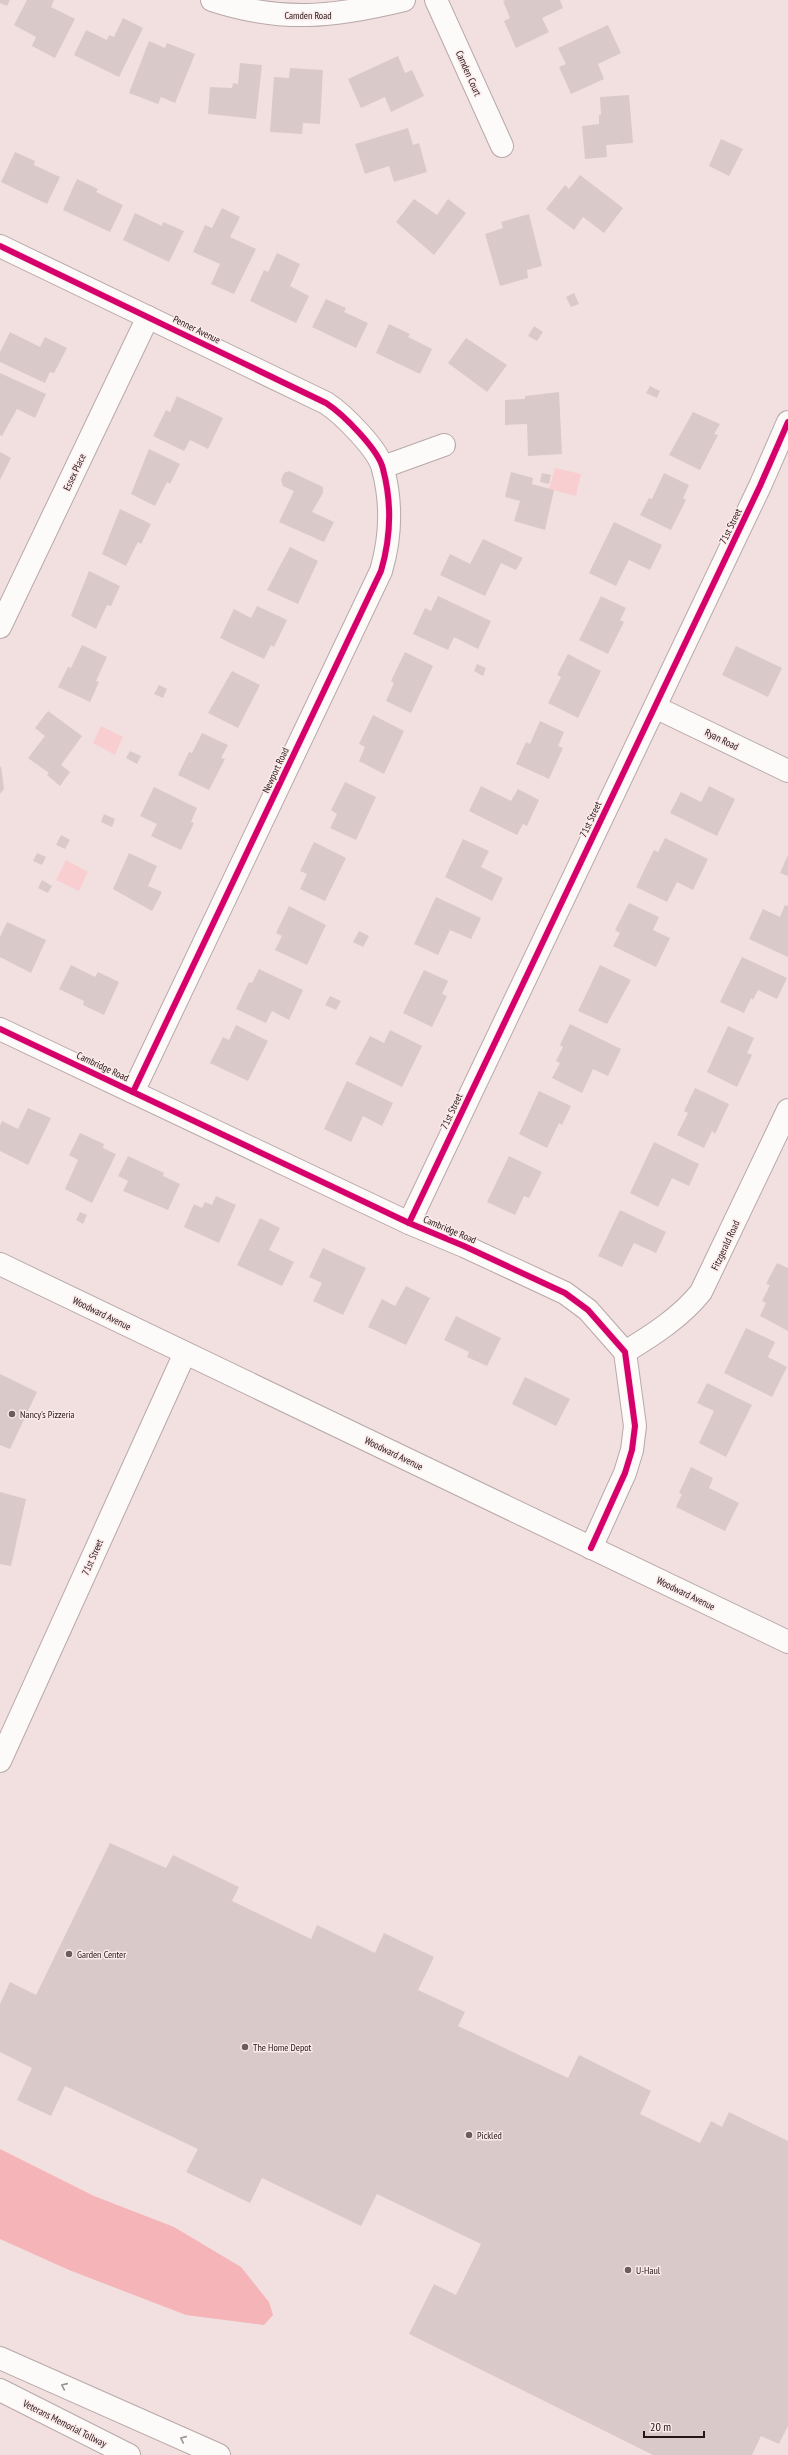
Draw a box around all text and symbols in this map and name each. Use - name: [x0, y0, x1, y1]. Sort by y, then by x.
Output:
- street label: Camden Road: [285, 9, 332, 22]
- street label: Camden Court: [453, 48, 484, 98]
- street label: Penner Avenue: [171, 312, 223, 347]
- street label: Essex Place: [60, 452, 89, 493]
- street label: 71st Street: [716, 506, 745, 546]
- street label: Ryan Road: [703, 726, 741, 753]
- street label: Newport Road: [259, 745, 292, 795]
- street label: 71st Street: [577, 799, 604, 839]
- street label: Cambridge Road: [75, 1049, 131, 1084]
- street label: 71st Street: [438, 1091, 465, 1131]
- street label: Cambridge Road: [421, 1213, 478, 1246]
- street label: Fitzgerald Road: [708, 1218, 743, 1272]
- street label: Woodward Avenue: [70, 1294, 133, 1333]
- place label: Nancy's Pizzeria: [20, 1408, 75, 1421]
- marker: Nancy's Pizzeria: [7, 1409, 17, 1419]
- street label: Woodward Avenue: [362, 1434, 425, 1473]
- street label: 71st Street: [79, 1537, 106, 1577]
- street label: Woodward Avenue: [654, 1574, 717, 1613]
- place label: Garden Center: [77, 1948, 126, 1961]
- marker: Garden Center: [64, 1949, 74, 1959]
- place label: The Home Depot: [253, 2041, 312, 2054]
- marker: The Home Depot: [240, 2042, 250, 2052]
- place label: Pickled: [477, 2129, 502, 2142]
- marker: Pickled: [464, 2130, 474, 2140]
- place label: U-Haul: [636, 2264, 661, 2277]
- marker: U-Haul: [623, 2265, 633, 2275]
- one-way arrow: [61, 2383, 68, 2391]
- street label: Veterans Memorial Tollway: [20, 2396, 109, 2450]
- scale bar: [644, 2413, 704, 2439]
- text: 20 m: [650, 2419, 671, 2434]
- one-way arrow: [180, 2436, 187, 2444]

